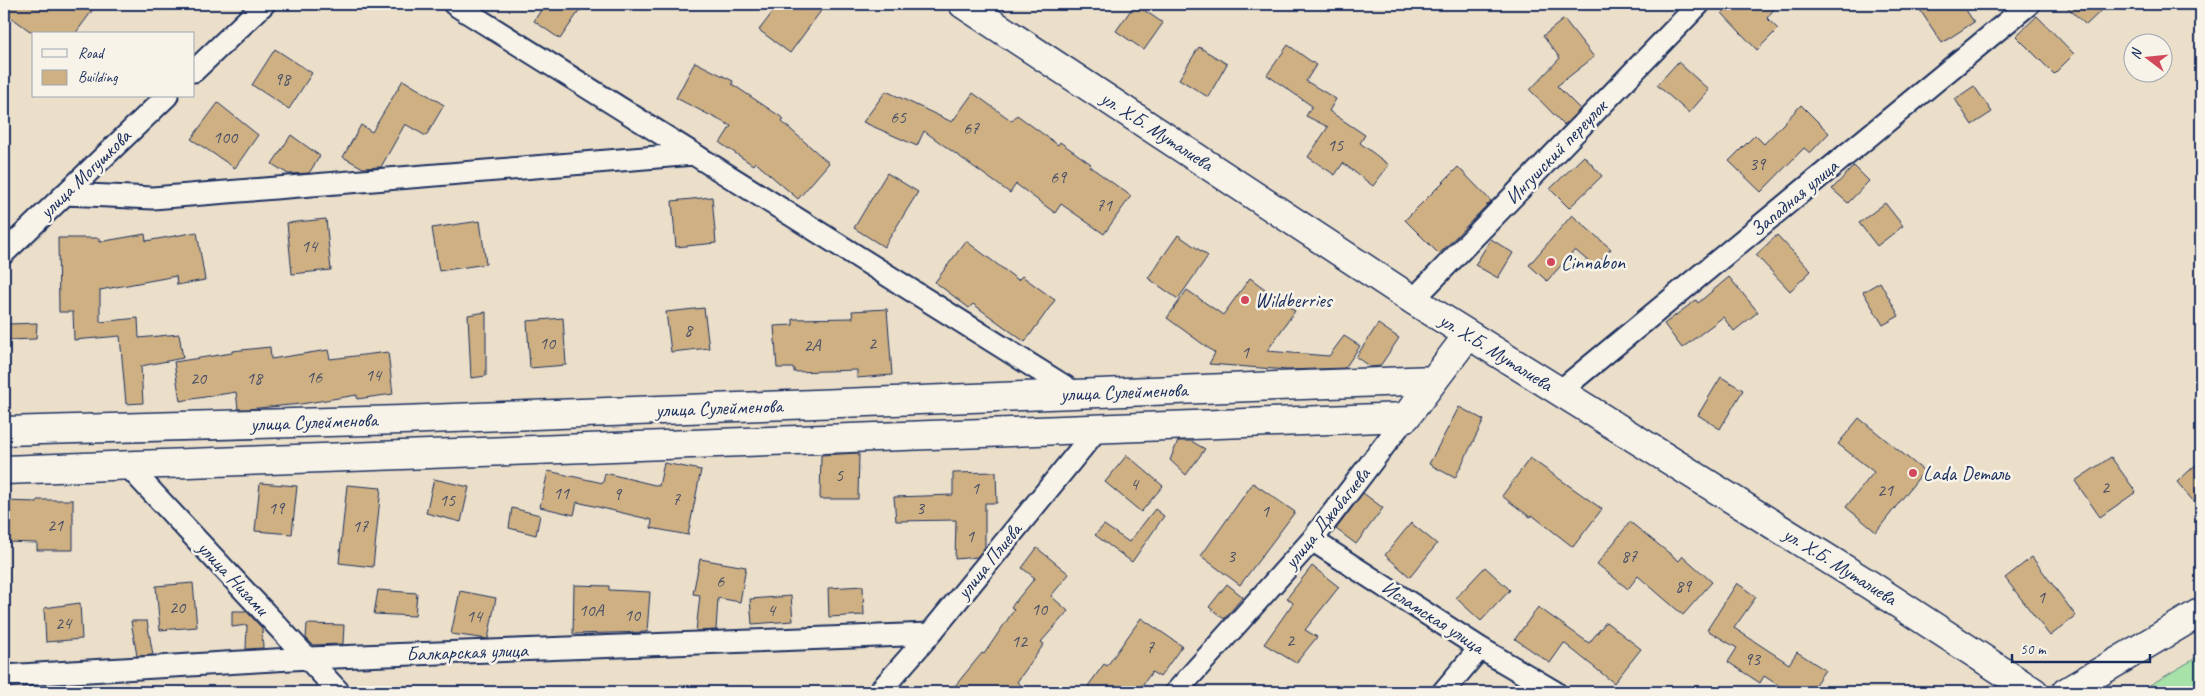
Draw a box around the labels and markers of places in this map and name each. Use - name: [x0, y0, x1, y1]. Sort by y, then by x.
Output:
- place label: Cinnabon: [1561, 250, 1626, 275]
- marker: Cinnabon: [1545, 256, 1557, 268]
- place label: Wildberries: [1255, 288, 1334, 313]
- marker: Wildberries: [1239, 294, 1251, 306]
- place label: Lada Dеталь: [1923, 461, 2011, 486]
- marker: Lada Dеталь: [1907, 467, 1919, 479]

